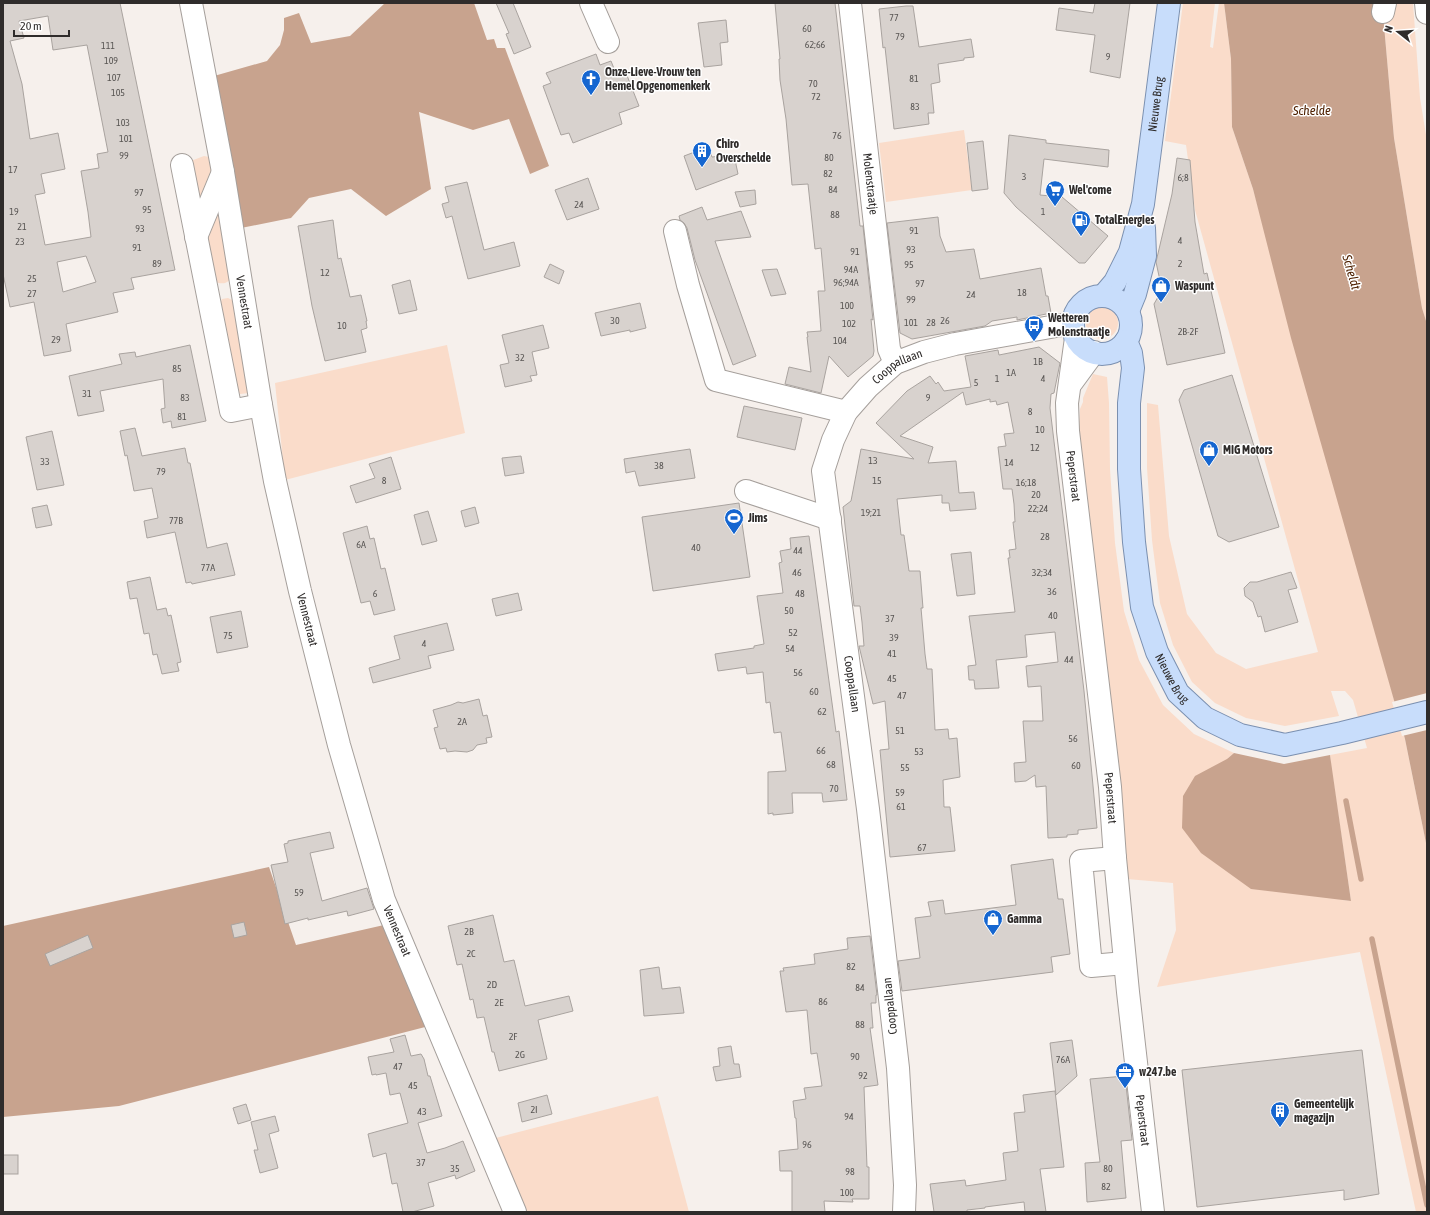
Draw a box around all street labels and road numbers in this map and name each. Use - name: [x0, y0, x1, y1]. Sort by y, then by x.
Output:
- street label: Nieuwe Brug: [1145, 75, 1167, 133]
- street label: Molenstraatje: [860, 152, 881, 215]
- street label: Vennestraat: [233, 275, 256, 330]
- street label: Cooppallaan: [869, 346, 924, 387]
- street label: Peperstraat: [1063, 450, 1083, 503]
- street label: Vennestraat: [294, 592, 321, 648]
- street label: Nieuwe Brug: [1152, 651, 1192, 707]
- street label: Cooppallaan: [841, 655, 863, 713]
- street label: Peperstraat: [1101, 771, 1120, 825]
- street label: Vennestraat: [380, 903, 414, 959]
- street label: Cooppallaan: [880, 977, 900, 1035]
- street label: Peperstraat: [1133, 1094, 1153, 1147]

